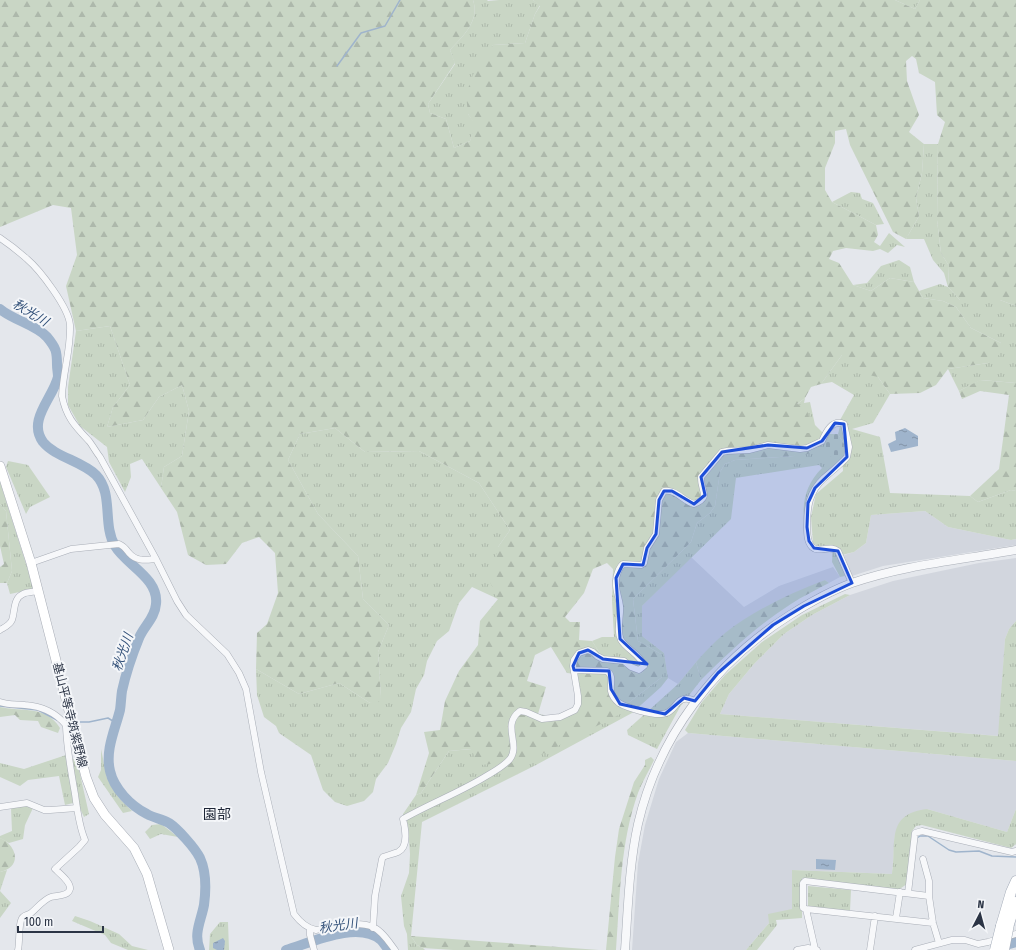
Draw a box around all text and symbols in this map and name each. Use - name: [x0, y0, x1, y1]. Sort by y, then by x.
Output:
- water label: 秋光川: [10, 296, 53, 330]
- water label: 秋光川: [109, 629, 137, 673]
- street label: 基山平等寺筑紫野線: [50, 661, 90, 769]
- district label: 園部: [203, 806, 231, 823]
- north arrow: [960, 894, 1000, 934]
- text: N: [977, 898, 985, 911]
- scale bar: [18, 908, 103, 934]
- text: 100 m: [24, 915, 53, 929]
- water label: 秋光川: [318, 915, 360, 936]

